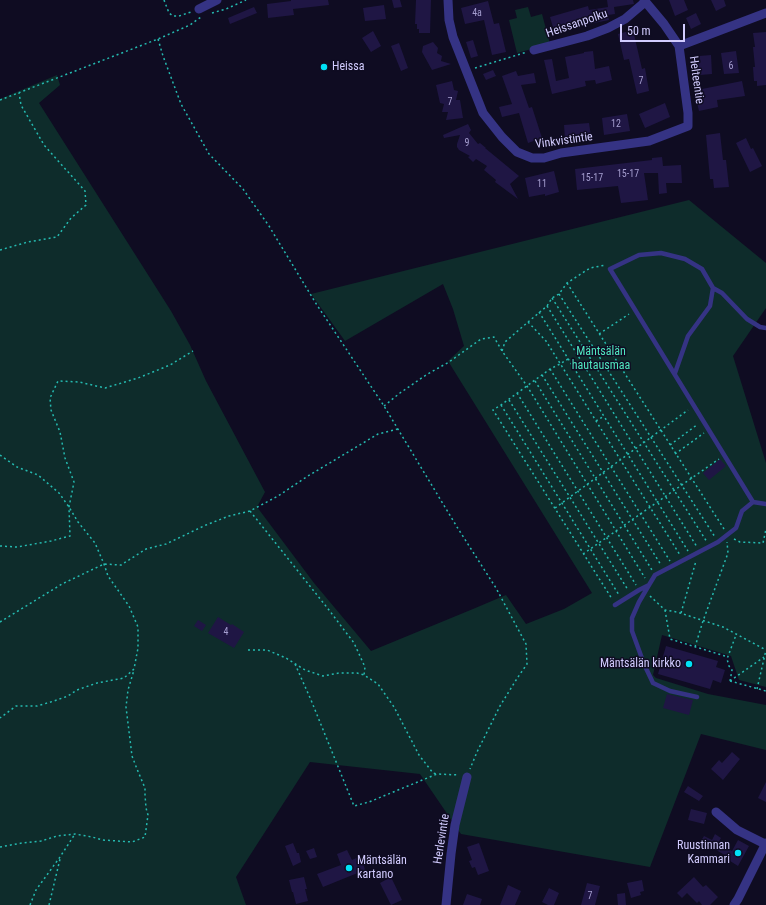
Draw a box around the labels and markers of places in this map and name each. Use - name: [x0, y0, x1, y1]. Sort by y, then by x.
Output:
- place label: Heissa: [332, 60, 365, 74]
- marker: Heissa: [319, 62, 329, 72]
- place label: Mäntsälän kirkko: [600, 657, 681, 671]
- marker: Mäntsälän kirkko: [684, 659, 694, 669]
- place label: Ruustinnan Kammari: [677, 839, 730, 867]
- marker: Ruustinnan Kammari: [733, 848, 743, 858]
- place label: Mäntsälän kartano: [357, 854, 407, 882]
- marker: Mäntsälän kartano: [344, 863, 354, 873]

